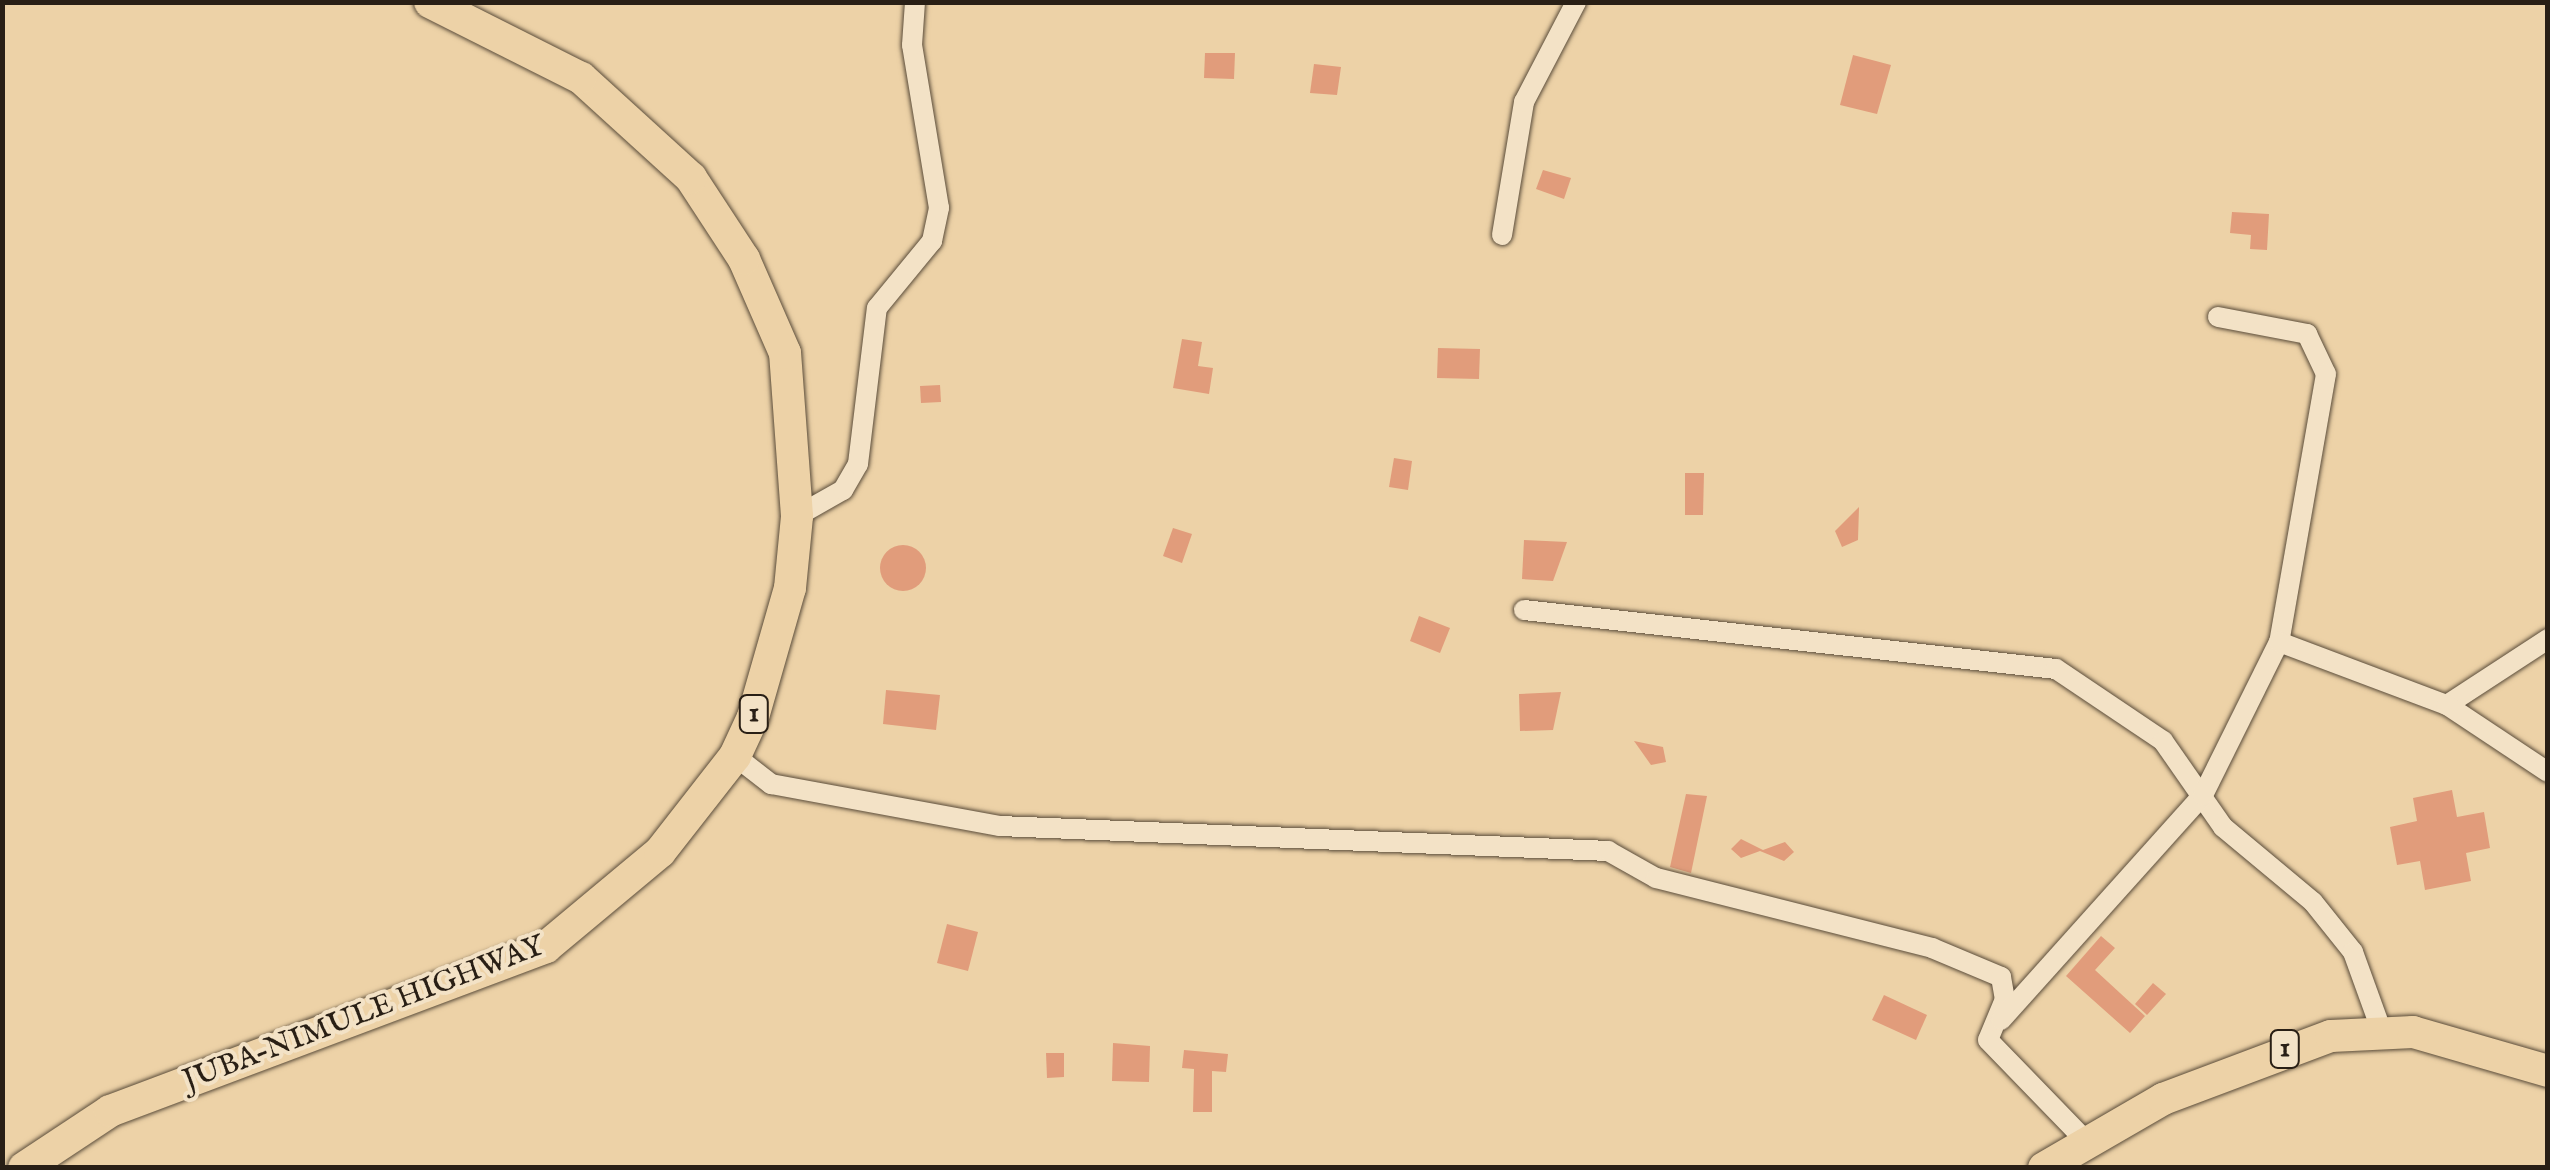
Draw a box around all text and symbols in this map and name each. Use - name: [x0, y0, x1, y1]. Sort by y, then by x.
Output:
- road number: 1: [736, 691, 772, 737]
- street label: JUBA–NIMULE HIGHWAY: [178, 928, 550, 1100]
- road number: 1: [2268, 1026, 2302, 1072]

